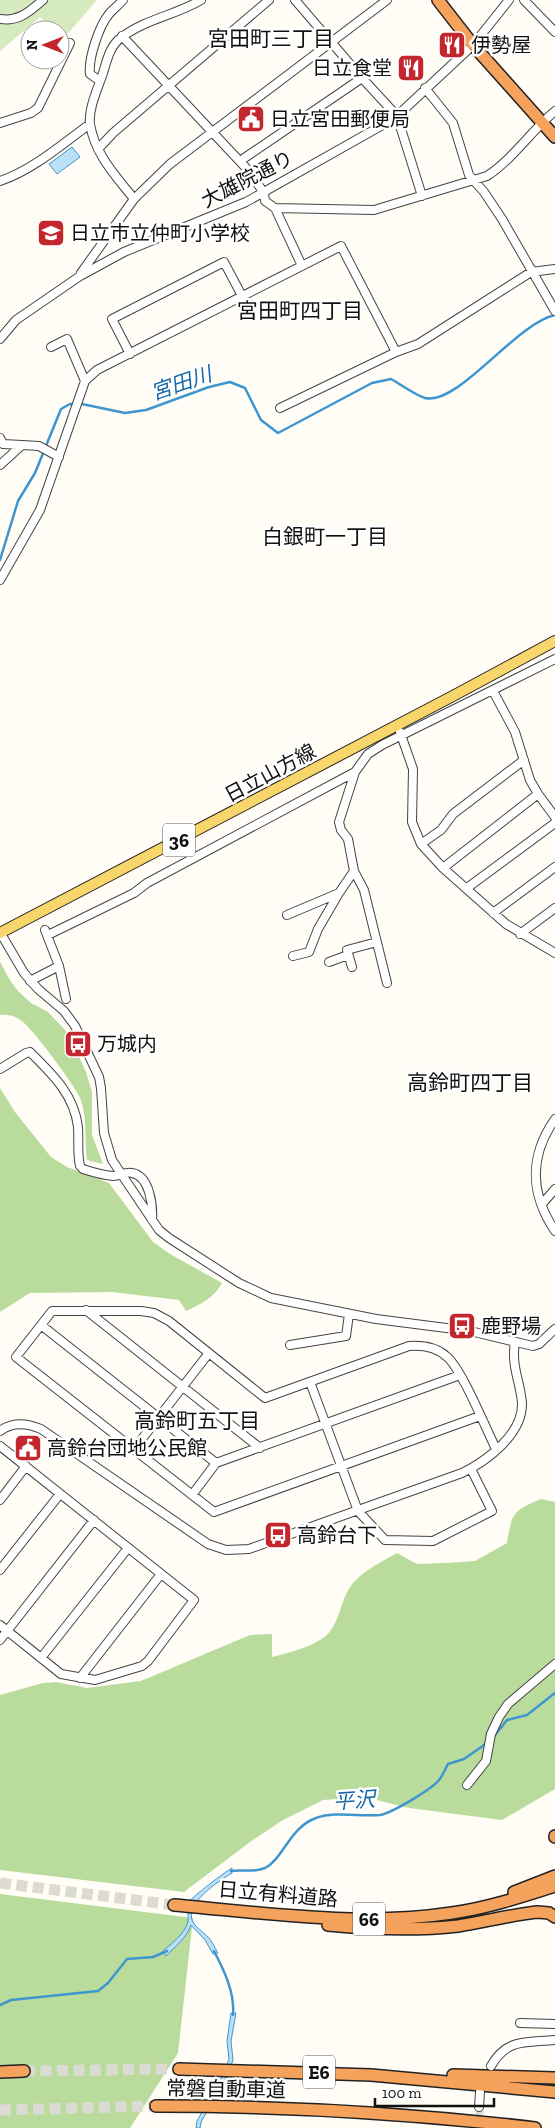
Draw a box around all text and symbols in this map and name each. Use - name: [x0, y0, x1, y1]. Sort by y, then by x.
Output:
- north arrow: [20, 20, 70, 70]
- district label: 宮田町三丁目: [208, 26, 334, 51]
- restaurant icon: 伊勢屋: [437, 30, 467, 60]
- place label: 伊勢屋: [471, 33, 531, 57]
- text: N: [24, 39, 41, 50]
- restaurant icon: 日立食堂: [396, 53, 426, 83]
- place label: 日立食堂: [312, 56, 392, 80]
- public building icon: 日立宮田郵便局: [236, 104, 266, 134]
- place label: 日立宮田郵便局: [270, 107, 410, 131]
- street label: 大雄院通り: [197, 146, 297, 212]
- school or university icon: 日立市立仲町小学校: [36, 218, 66, 248]
- place label: 日立市立仲町小学校: [70, 221, 250, 245]
- district label: 宮田町四丁目: [237, 298, 363, 323]
- water label: 宮田川: [147, 360, 217, 405]
- district label: 白銀町一丁目: [262, 524, 388, 549]
- street label: 日立山方線: [220, 739, 320, 807]
- road number: 36: [163, 824, 195, 856]
- bus stop icon: 万城内: [63, 1029, 93, 1059]
- place label: 万城内: [97, 1032, 157, 1056]
- district label: 高鈴町四丁目: [407, 1070, 533, 1095]
- bus stop icon: 鹿野場: [447, 1311, 477, 1341]
- place label: 鹿野場: [481, 1314, 541, 1338]
- district label: 高鈴町五丁目: [134, 1408, 260, 1433]
- public building icon: 高鈴台団地公民館: [13, 1433, 43, 1463]
- place label: 高鈴台団地公民館: [47, 1436, 207, 1460]
- bus stop icon: 高鈴台下: [263, 1520, 293, 1550]
- place label: 高鈴台下: [297, 1523, 377, 1547]
- water label: 平沢: [332, 1786, 379, 1814]
- street label: 日立有料道路: [217, 1877, 339, 1911]
- road number: 66: [353, 1902, 385, 1936]
- road number: E6: [303, 2056, 335, 2088]
- street label: 常磐自動車道: [166, 2076, 286, 2102]
- scale bar: [375, 2076, 494, 2108]
- text: 100 m: [382, 2084, 421, 2102]

